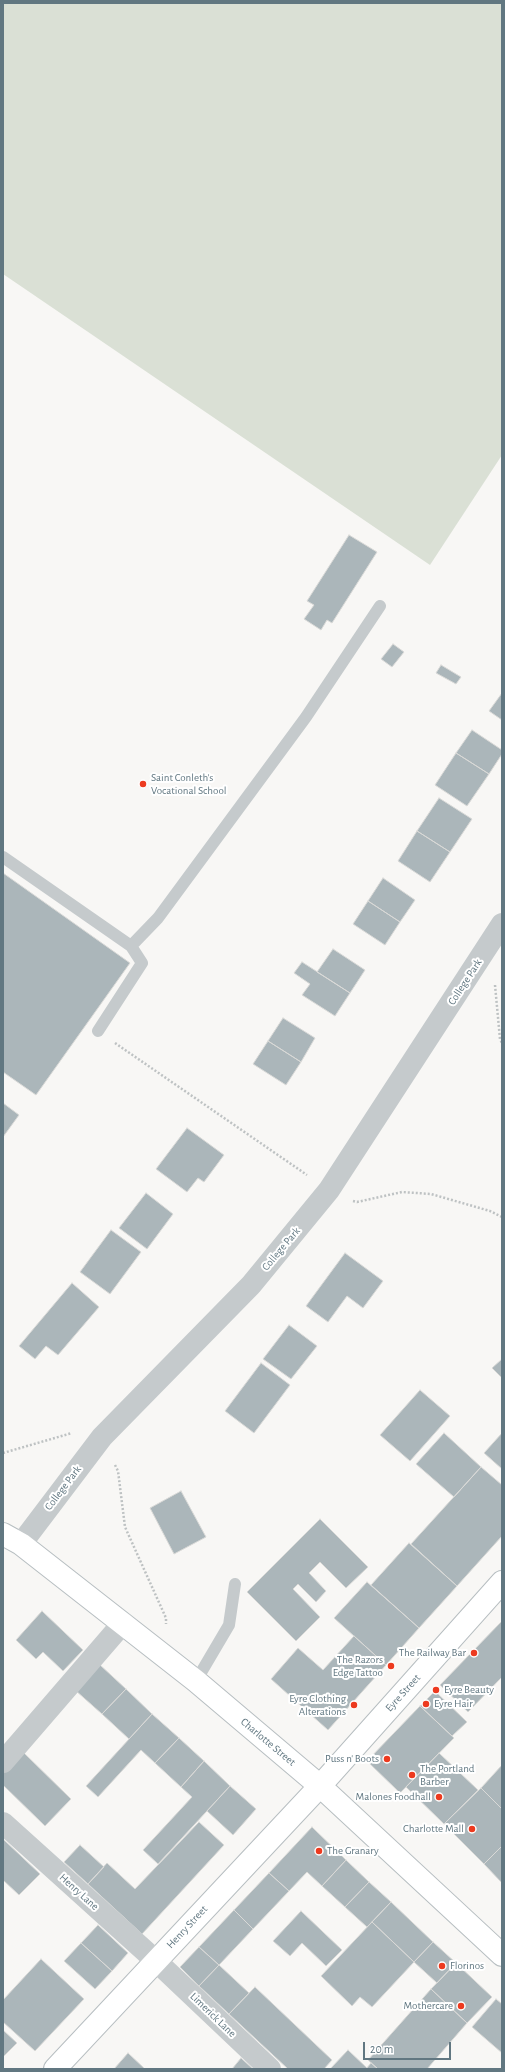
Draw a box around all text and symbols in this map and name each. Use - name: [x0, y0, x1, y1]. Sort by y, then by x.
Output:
- place label: Saint Conleth's Vocational School: [151, 771, 227, 797]
- marker: Saint Conleth's Vocational School: [138, 779, 148, 789]
- street label: College Park: [445, 956, 485, 1008]
- street label: College Park: [259, 1225, 303, 1273]
- street label: College Park: [42, 1463, 84, 1513]
- place label: The Railway Bar: [399, 1646, 466, 1660]
- marker: The Railway Bar: [469, 1648, 479, 1658]
- place label: The Razors Edge Tattoo: [333, 1653, 383, 1679]
- marker: The Razors Edge Tattoo: [386, 1661, 396, 1671]
- street label: Eyre Street: [383, 1671, 423, 1715]
- place label: Eyre Beauty: [444, 1683, 494, 1697]
- marker: Eyre Beauty: [431, 1685, 441, 1695]
- place label: Eyre Clothing Alterations: [289, 1692, 346, 1718]
- place label: Eyre Hair: [434, 1697, 473, 1711]
- marker: Eyre Hair: [421, 1699, 431, 1709]
- marker: Eyre Clothing Alterations: [349, 1700, 359, 1710]
- street label: Charlotte Street: [238, 1715, 298, 1769]
- place label: Puss n' Boots: [325, 1752, 379, 1766]
- marker: Puss n' Boots: [382, 1754, 392, 1764]
- place label: The Portland Barber: [420, 1762, 475, 1788]
- marker: The Portland Barber: [407, 1770, 417, 1780]
- place label: Malones Foodhall: [356, 1790, 431, 1804]
- marker: Malones Foodhall: [434, 1792, 444, 1802]
- place label: Charlotte Mall: [403, 1822, 464, 1836]
- marker: Charlotte Mall: [467, 1824, 477, 1834]
- place label: The Granary: [327, 1844, 379, 1858]
- marker: The Granary: [314, 1846, 324, 1856]
- street label: Henry Lane: [57, 1871, 101, 1913]
- street label: Henry Street: [164, 1903, 210, 1951]
- place label: Florinos: [450, 1959, 484, 1973]
- marker: Florinos: [437, 1961, 447, 1971]
- street label: Limerick Lane: [187, 1990, 239, 2040]
- place label: Mothercare: [404, 1999, 453, 2013]
- marker: Mothercare: [456, 2001, 466, 2011]
- scale bar: [365, 2034, 453, 2060]
- text: 20 m: [370, 2043, 393, 2055]

